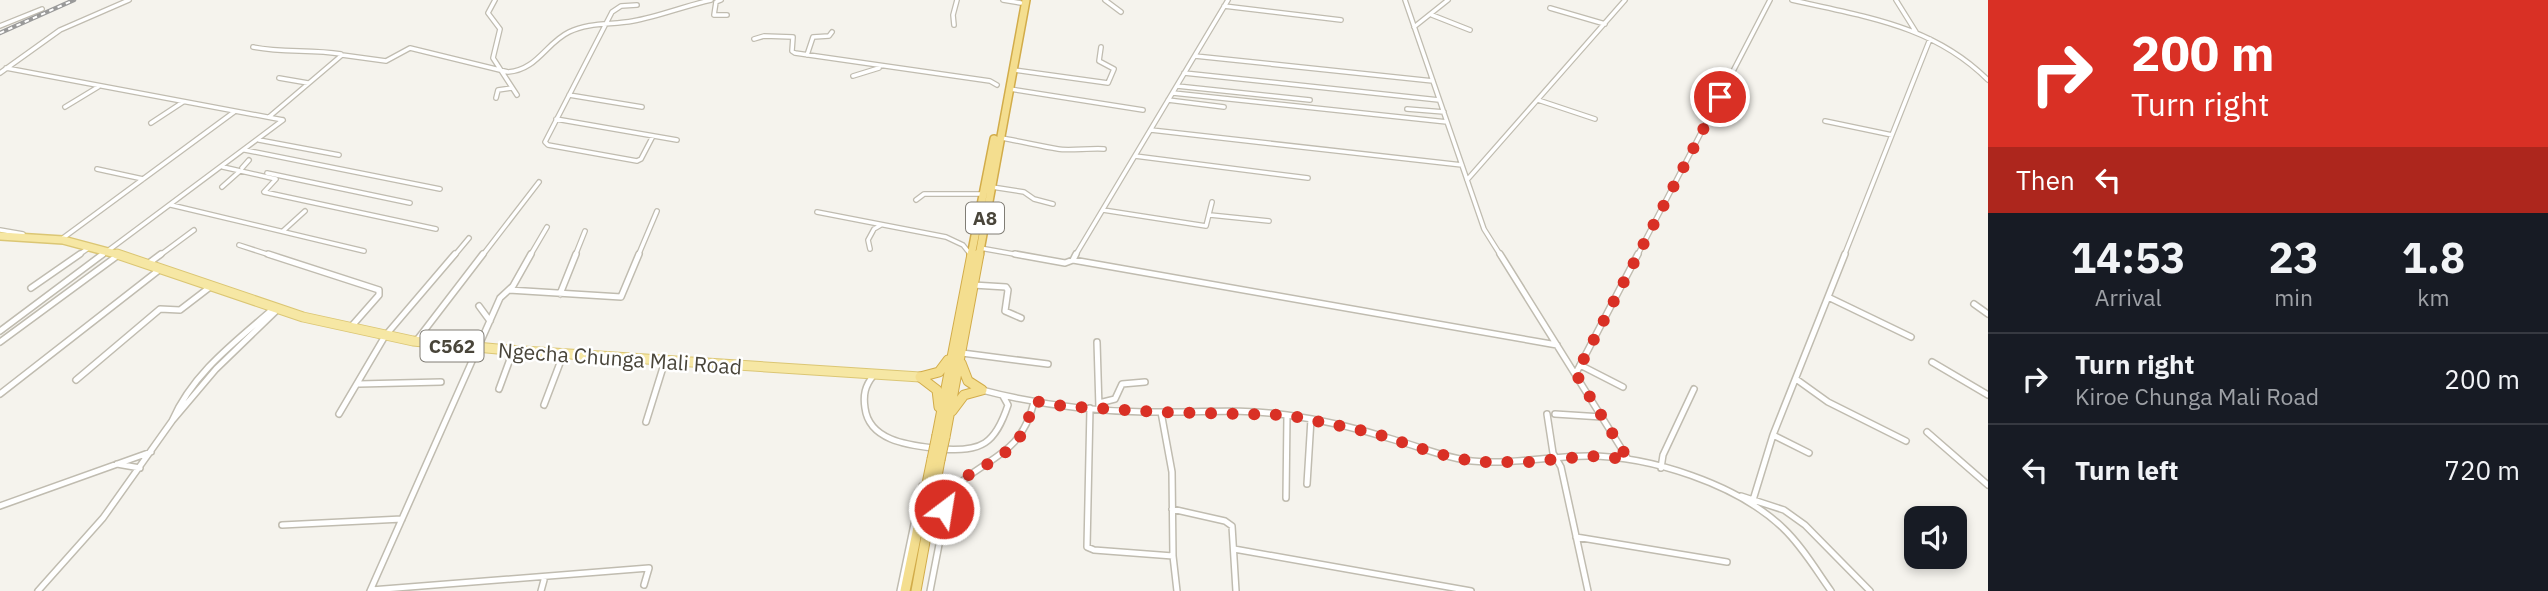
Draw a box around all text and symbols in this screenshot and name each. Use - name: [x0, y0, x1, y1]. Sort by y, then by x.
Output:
- text: 200 m: [2131, 21, 2275, 84]
- icon: right: [2016, 28, 2107, 119]
- pin: [1690, 67, 1750, 127]
- icon: arrive: [1701, 78, 1739, 116]
- text: Turn right: [2131, 83, 2269, 125]
- icon: left: [2089, 161, 2127, 199]
- text: Then: [2016, 163, 2075, 197]
- road number: A8: [966, 202, 1004, 233]
- text: 14:53: [2071, 230, 2186, 285]
- text: 23: [2268, 230, 2319, 285]
- text: 1.8: [2402, 230, 2465, 285]
- text: Arrival: [2095, 282, 2162, 312]
- text: min: [2274, 282, 2313, 312]
- text: km: [2417, 282, 2450, 312]
- road number: C562: [420, 330, 484, 362]
- street label: Ngecha Chunga Mali Road: [497, 336, 743, 380]
- text: Turn right: [2075, 347, 2194, 381]
- icon: right: [2016, 360, 2054, 398]
- text: 200 m: [2444, 362, 2520, 396]
- text: Kiroe Chunga Mali Road: [2075, 381, 2319, 411]
- icon: left: [2016, 451, 2054, 489]
- text: Turn left: [2075, 453, 2178, 487]
- text: 720 m: [2444, 453, 2520, 487]
- position arrow: [907, 472, 981, 546]
- map controls: [1904, 506, 1967, 569]
- button: sound: [1904, 506, 1967, 569]

